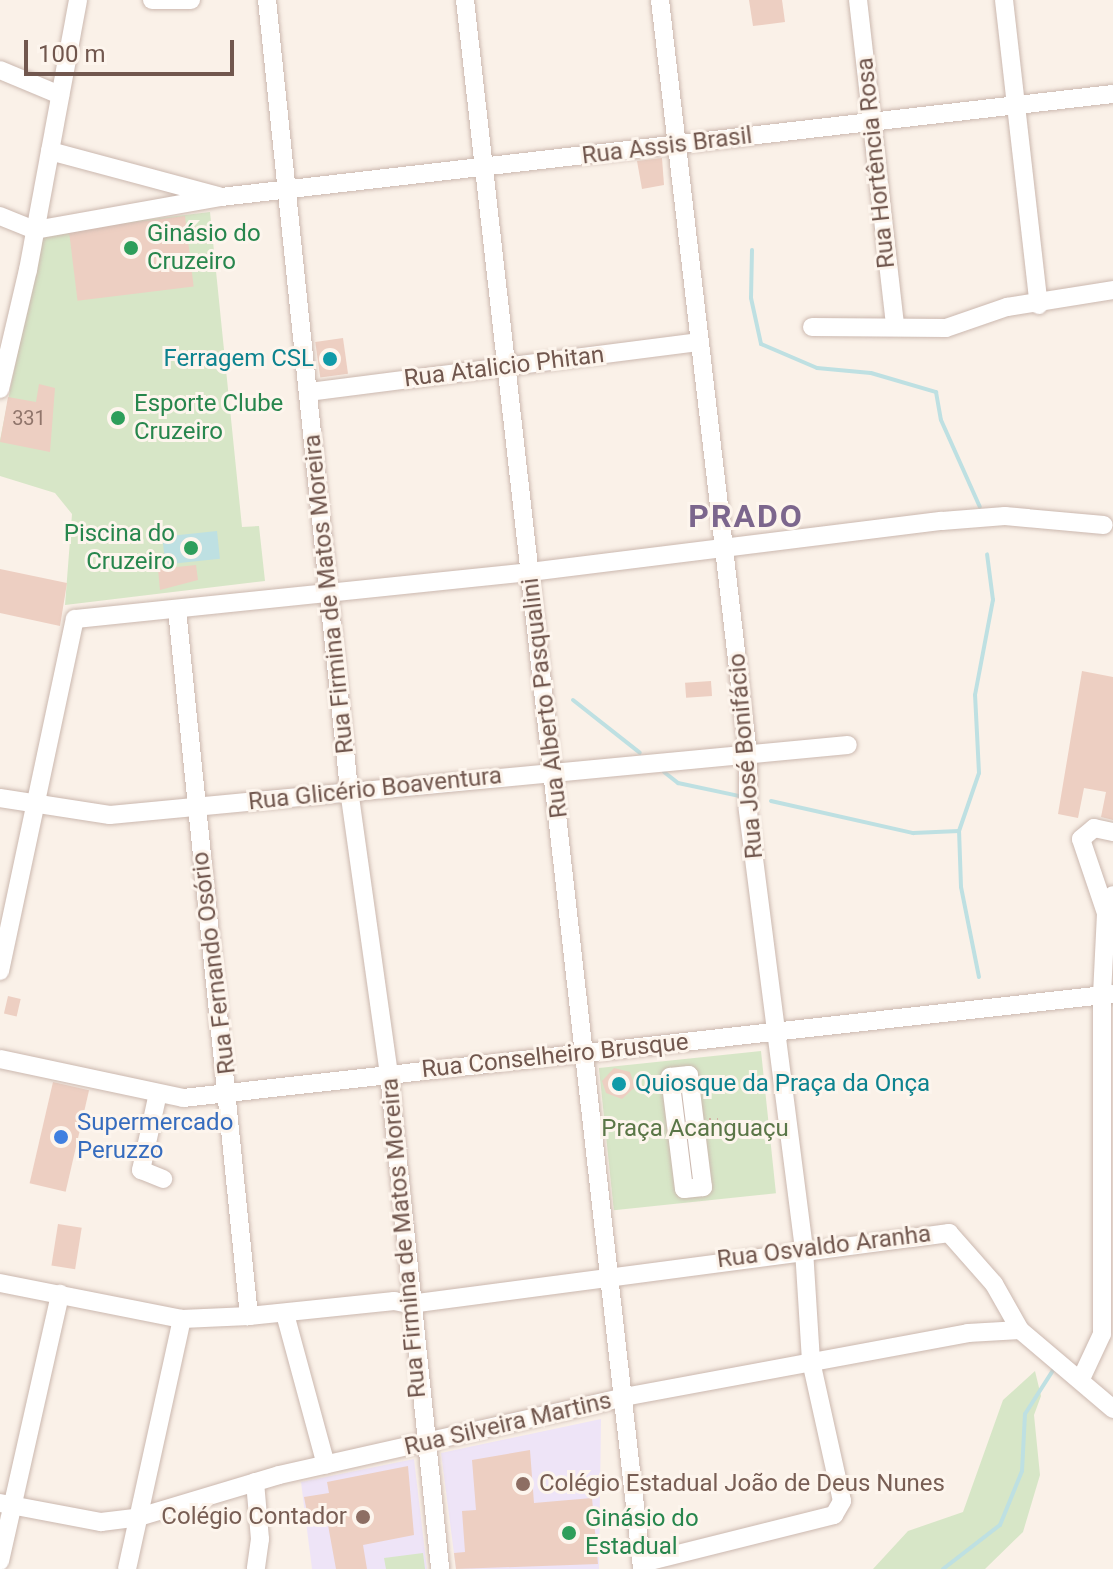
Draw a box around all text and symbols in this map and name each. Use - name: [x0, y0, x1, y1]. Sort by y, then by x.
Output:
- scale bar: [28, 24, 238, 74]
- text: 100 m: [38, 40, 105, 68]
- street label: Rua Hortência Rosa: [851, 56, 901, 270]
- street label: Rua Assis Brasil: [580, 121, 754, 171]
- place label: Ginásio do Cruzeiro: [147, 220, 261, 276]
- marker: Ginásio do Cruzeiro: [122, 239, 140, 257]
- street label: Rua Atalicio Phitan: [402, 340, 606, 394]
- place label: Ferragem CSL: [163, 345, 314, 373]
- marker: Ferragem CSL: [321, 350, 339, 368]
- place label: Esporte Clube Cruzeiro: [134, 390, 283, 446]
- house number: 331: [12, 406, 46, 430]
- marker: Esporte Clube Cruzeiro: [109, 409, 127, 427]
- street label: Rua Firmina de Matos Moreira: [298, 433, 360, 755]
- district label: PRADO: [688, 497, 804, 535]
- place label: Piscina do Cruzeiro: [64, 520, 175, 576]
- marker: Piscina do Cruzeiro: [182, 539, 200, 557]
- street label: Rua Alberto Pasqualini: [516, 576, 574, 820]
- street label: Rua José Bonifácio: [723, 652, 769, 860]
- street label: Rua Glicério Boaventura: [247, 761, 503, 817]
- street label: Rua Fernando Osório: [186, 850, 242, 1076]
- street label: Rua Conselheiro Brusque: [420, 1028, 690, 1084]
- place label: Quiosque da Praça da Onça: [635, 1070, 930, 1098]
- marker: Quiosque da Praça da Onça: [610, 1075, 628, 1093]
- street label: Rua Firmina de Matos Moreira: [376, 1077, 432, 1399]
- place label: Supermercado Peruzzo: [77, 1109, 233, 1165]
- park label: Praça Acanguaçu: [601, 1115, 789, 1143]
- marker: Supermercado Peruzzo: [52, 1128, 70, 1146]
- street label: Rua Osvaldo Aranha: [715, 1220, 933, 1274]
- street label: Rua Silveira Martins: [402, 1386, 614, 1462]
- place label: Colégio Estadual João de Deus Nunes: [539, 1470, 945, 1498]
- marker: Colégio Estadual João de Deus Nunes: [514, 1475, 532, 1493]
- place label: Colégio Contador: [161, 1503, 347, 1531]
- place label: Ginásio do Estadual: [585, 1505, 699, 1561]
- marker: Colégio Contador: [354, 1508, 372, 1526]
- marker: Ginásio do Estadual: [560, 1524, 578, 1542]

